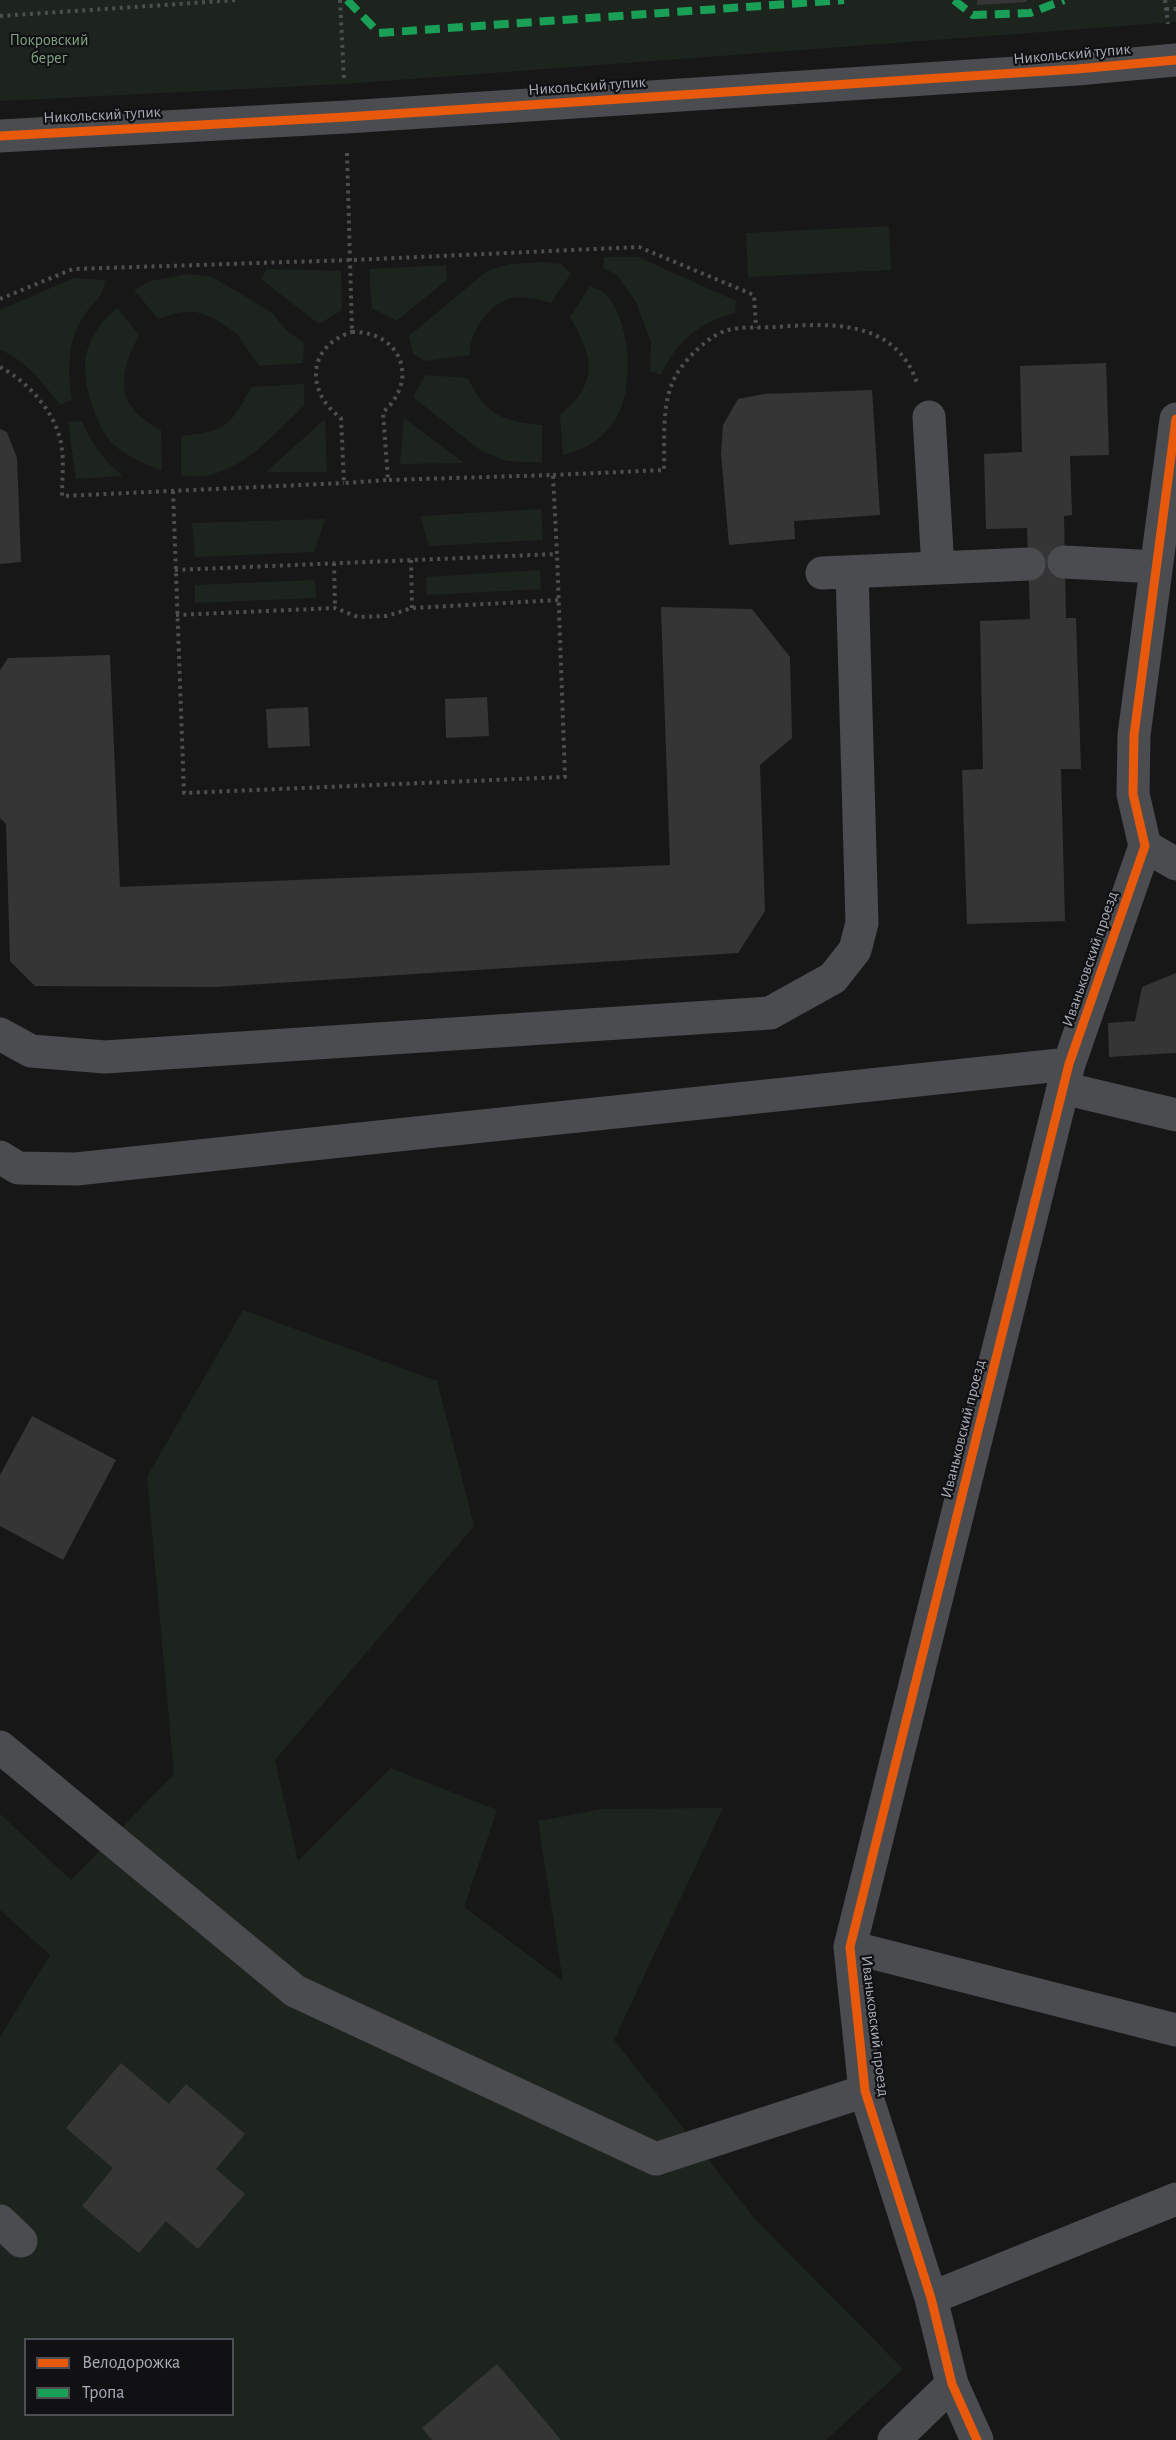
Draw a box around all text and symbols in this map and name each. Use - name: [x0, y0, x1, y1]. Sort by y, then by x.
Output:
- park label: Покровский берег: [10, 30, 88, 68]
- street label: Никольский тупик: [1012, 39, 1132, 69]
- street label: Никольский тупик: [528, 72, 646, 100]
- street label: Никольский тупик: [43, 102, 161, 128]
- street label: Иваньковский проезд: [1058, 889, 1122, 1029]
- street label: Иваньковский проезд: [937, 1358, 989, 1500]
- street label: Иваньковский проезд: [857, 1954, 893, 2098]
- legend: [24, 2338, 234, 2416]
- text: Велодорожка: [82, 2354, 180, 2372]
- text: Тропа: [82, 2384, 125, 2402]

